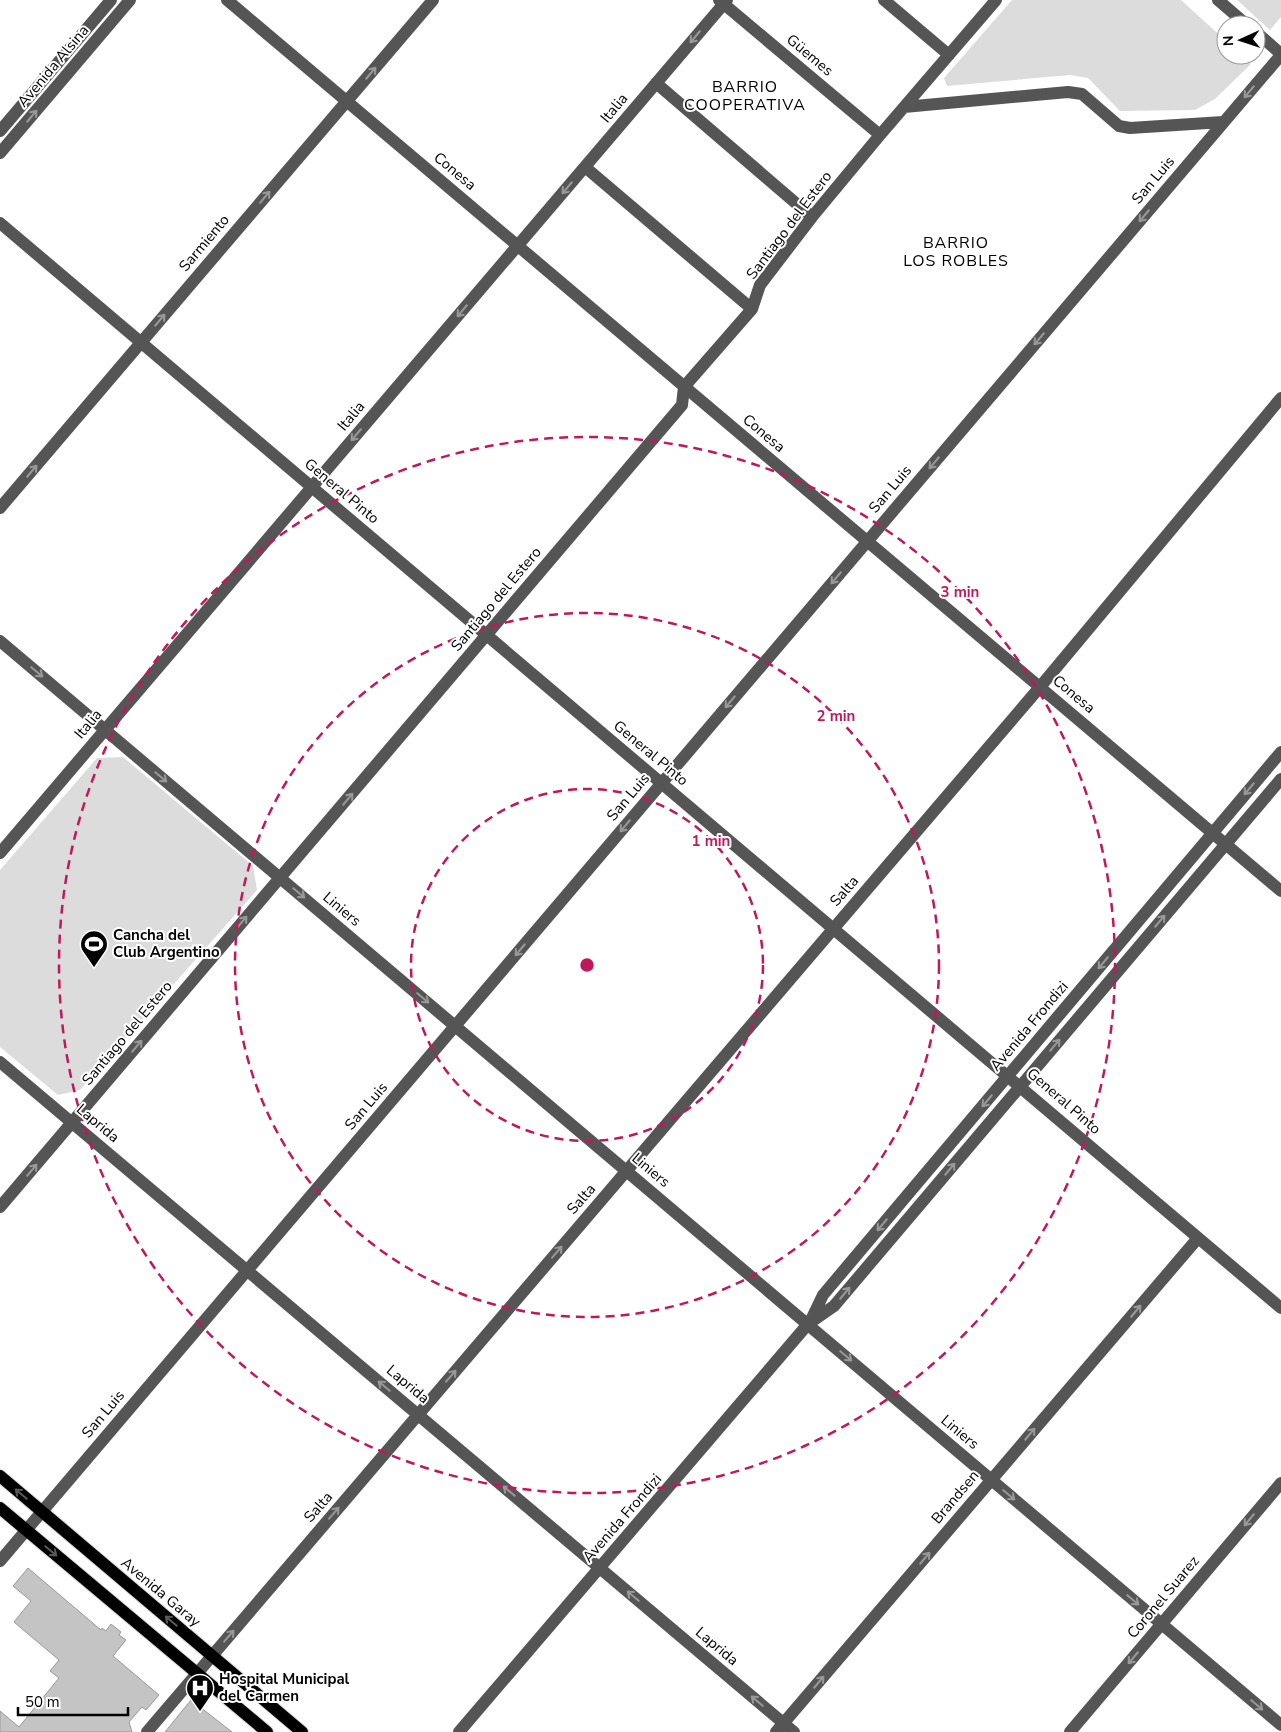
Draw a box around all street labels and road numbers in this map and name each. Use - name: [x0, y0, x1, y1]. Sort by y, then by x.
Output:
- street label: Avenida Alsina: [13, 21, 93, 111]
- street label: Güemes: [782, 30, 838, 80]
- street label: Italia: [596, 89, 632, 127]
- street label: Conesa: [430, 147, 480, 195]
- street label: San Luis: [1127, 152, 1179, 208]
- street label: Santiago del Estero: [742, 167, 836, 283]
- street label: Sarmiento: [174, 210, 234, 276]
- street label: Italia: [333, 397, 369, 435]
- street label: Conesa: [739, 409, 789, 457]
- street label: General Pinto: [300, 454, 384, 528]
- street label: San Luis: [864, 461, 916, 517]
- street label: Santiago del Estero: [446, 542, 546, 656]
- street label: Conesa: [1049, 670, 1099, 718]
- street label: Italia: [70, 705, 106, 743]
- street label: General Pinto: [609, 716, 693, 790]
- street label: San Luis: [602, 769, 654, 825]
- street label: Salta: [825, 871, 863, 911]
- street label: Liniers: [319, 887, 365, 931]
- street label: Santiago del Estero: [77, 976, 177, 1090]
- street label: Avenida Frondizi: [985, 977, 1073, 1075]
- street label: General Pinto: [1023, 1063, 1105, 1139]
- street label: San Luis: [340, 1078, 392, 1134]
- street label: Laprida: [72, 1099, 124, 1147]
- street label: Liniers: [628, 1148, 674, 1192]
- street label: Salta: [562, 1179, 600, 1219]
- street label: Laprida: [382, 1360, 434, 1408]
- street label: San Luis: [77, 1386, 129, 1442]
- street label: Liniers: [937, 1410, 983, 1454]
- street label: Brandsen: [927, 1466, 983, 1528]
- street label: Avenida Frondizi: [578, 1469, 666, 1567]
- street label: Salta: [299, 1487, 337, 1527]
- street label: Coronel Suarez: [1123, 1551, 1204, 1643]
- street label: Avenida Garay: [117, 1553, 205, 1631]
- street label: Laprida: [691, 1622, 743, 1670]

